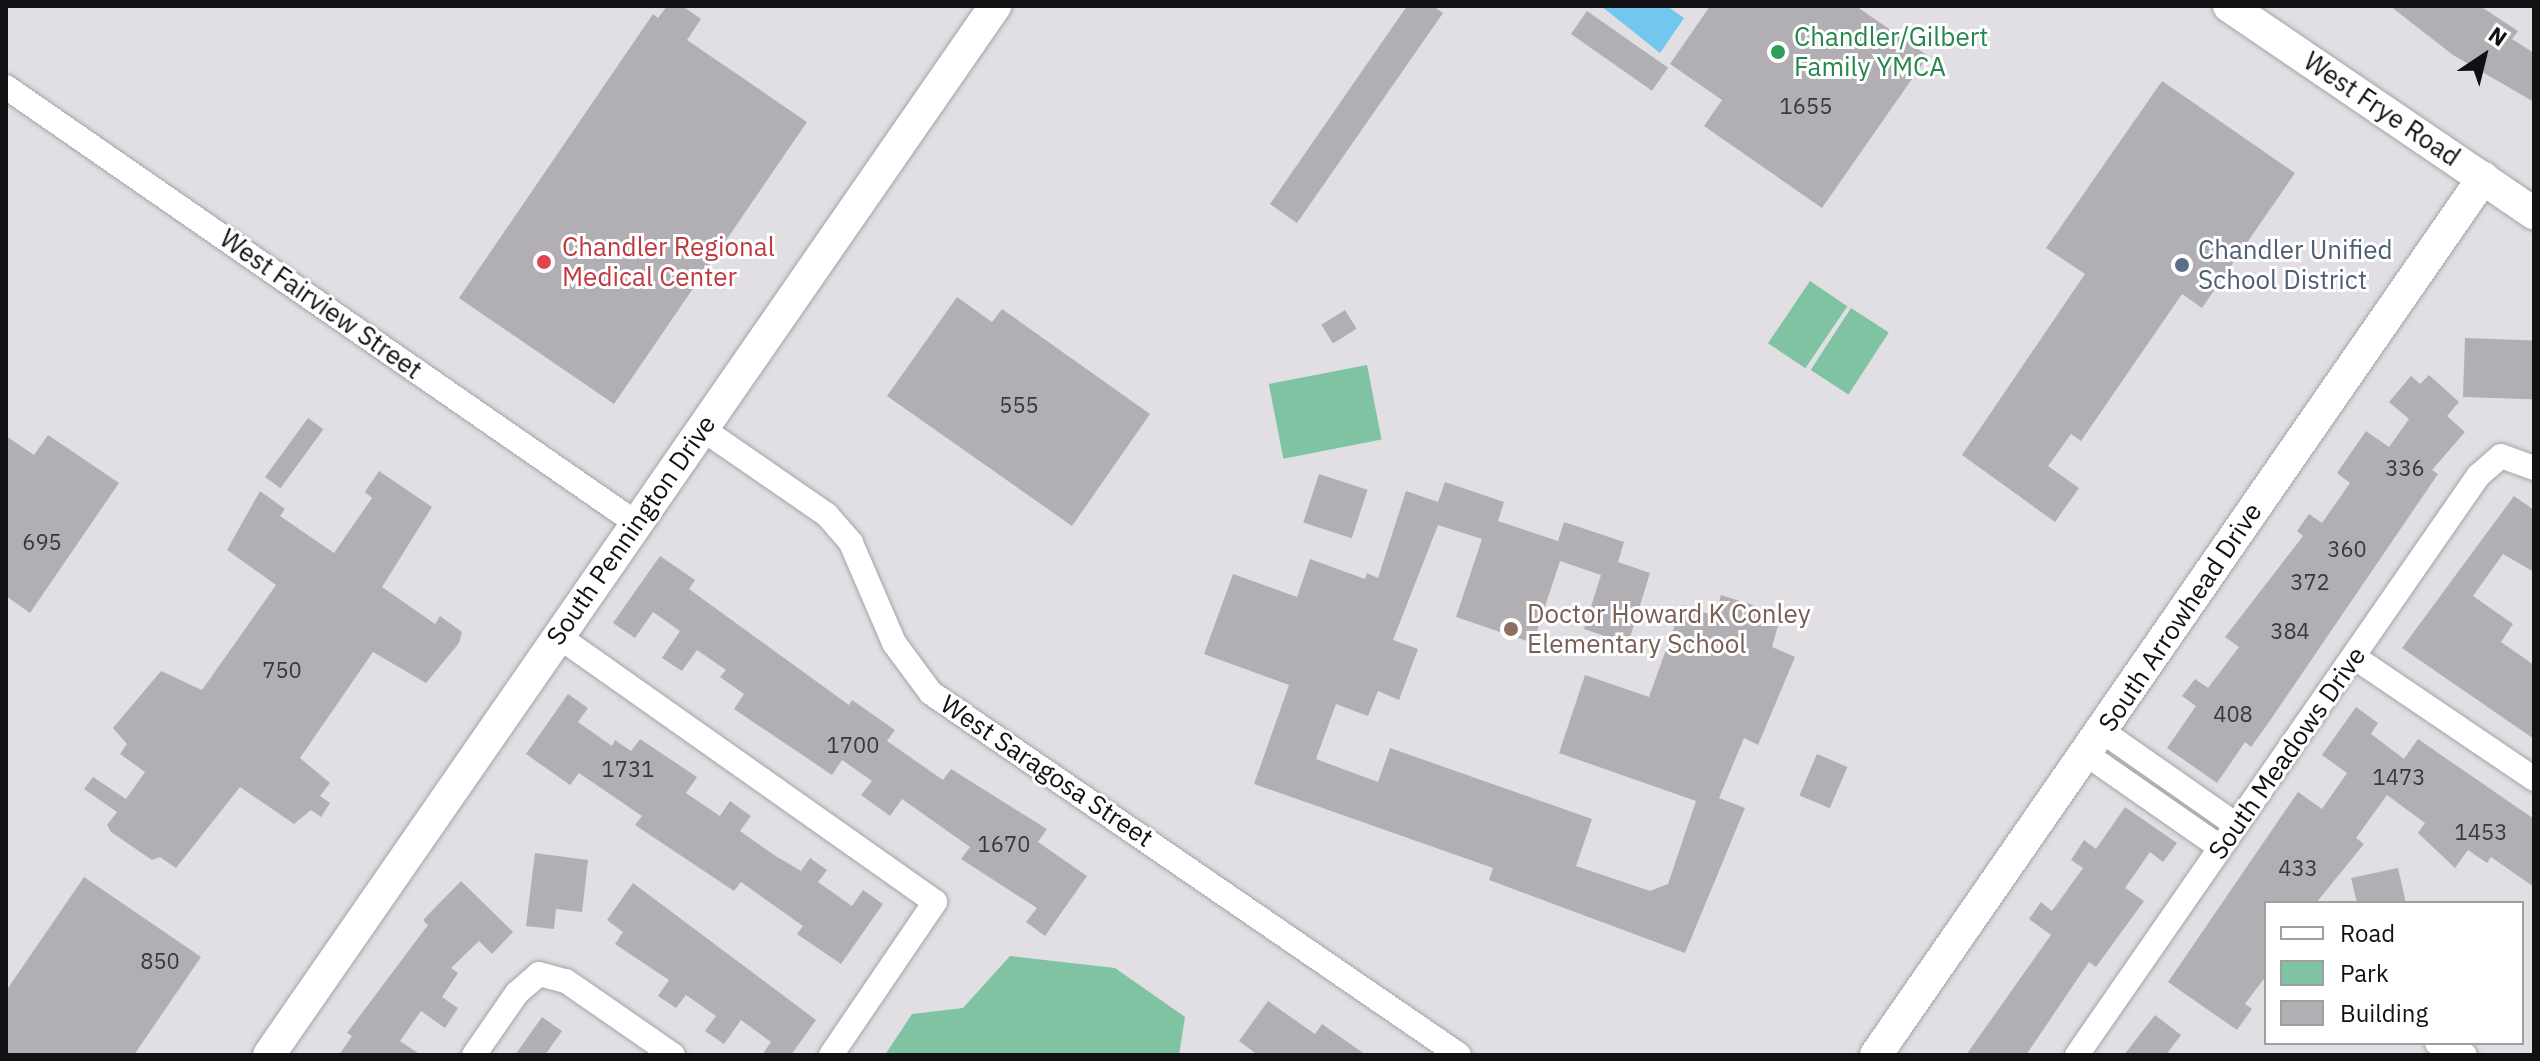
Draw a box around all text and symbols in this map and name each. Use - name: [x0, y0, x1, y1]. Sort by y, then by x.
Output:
- north arrow: [2444, 16, 2524, 96]
- text: N: [2483, 19, 2513, 52]
- place label: Chandler/Gilbert Family YMCA: [1794, 21, 1988, 82]
- marker: Chandler/Gilbert Family YMCA: [1769, 43, 1787, 61]
- street label: West Frye Road: [2298, 45, 2466, 173]
- house number: 1655: [1780, 93, 1832, 119]
- street label: West Fairview Street: [214, 223, 428, 385]
- place label: Chandler Regional Medical Center: [562, 231, 775, 292]
- place label: Chandler Unified School District: [2198, 234, 2393, 296]
- marker: Chandler Regional Medical Center: [533, 251, 555, 273]
- marker: Chandler Unified School District: [2173, 256, 2191, 274]
- house number: 555: [999, 392, 1039, 418]
- street label: South Pennington Drive: [540, 409, 722, 651]
- house number: 336: [2385, 455, 2425, 481]
- street label: South Arrowhead Drive: [2092, 497, 2268, 737]
- house number: 695: [22, 529, 62, 555]
- house number: 360: [2327, 536, 2367, 562]
- house number: 372: [2290, 569, 2330, 595]
- place label: Doctor Howard K Conley Elementary School: [1527, 598, 1811, 660]
- house number: 384: [2270, 618, 2310, 644]
- marker: Doctor Howard K Conley Elementary School: [1502, 620, 1520, 638]
- street label: South Meadows Drive: [2202, 641, 2372, 865]
- house number: 750: [262, 657, 302, 683]
- street label: West Saragosa Street: [935, 688, 1159, 854]
- house number: 408: [2213, 701, 2253, 727]
- house number: 1700: [827, 732, 879, 758]
- house number: 1731: [602, 756, 654, 782]
- house number: 1473: [2373, 764, 2425, 790]
- house number: 1453: [2455, 819, 2507, 845]
- house number: 1670: [978, 831, 1030, 857]
- house number: 433: [2278, 855, 2318, 881]
- legend: [2264, 901, 2524, 1045]
- text: Road: [2340, 917, 2395, 949]
- house number: 850: [140, 948, 180, 974]
- text: Park: [2340, 957, 2389, 989]
- text: Building: [2340, 997, 2428, 1029]

